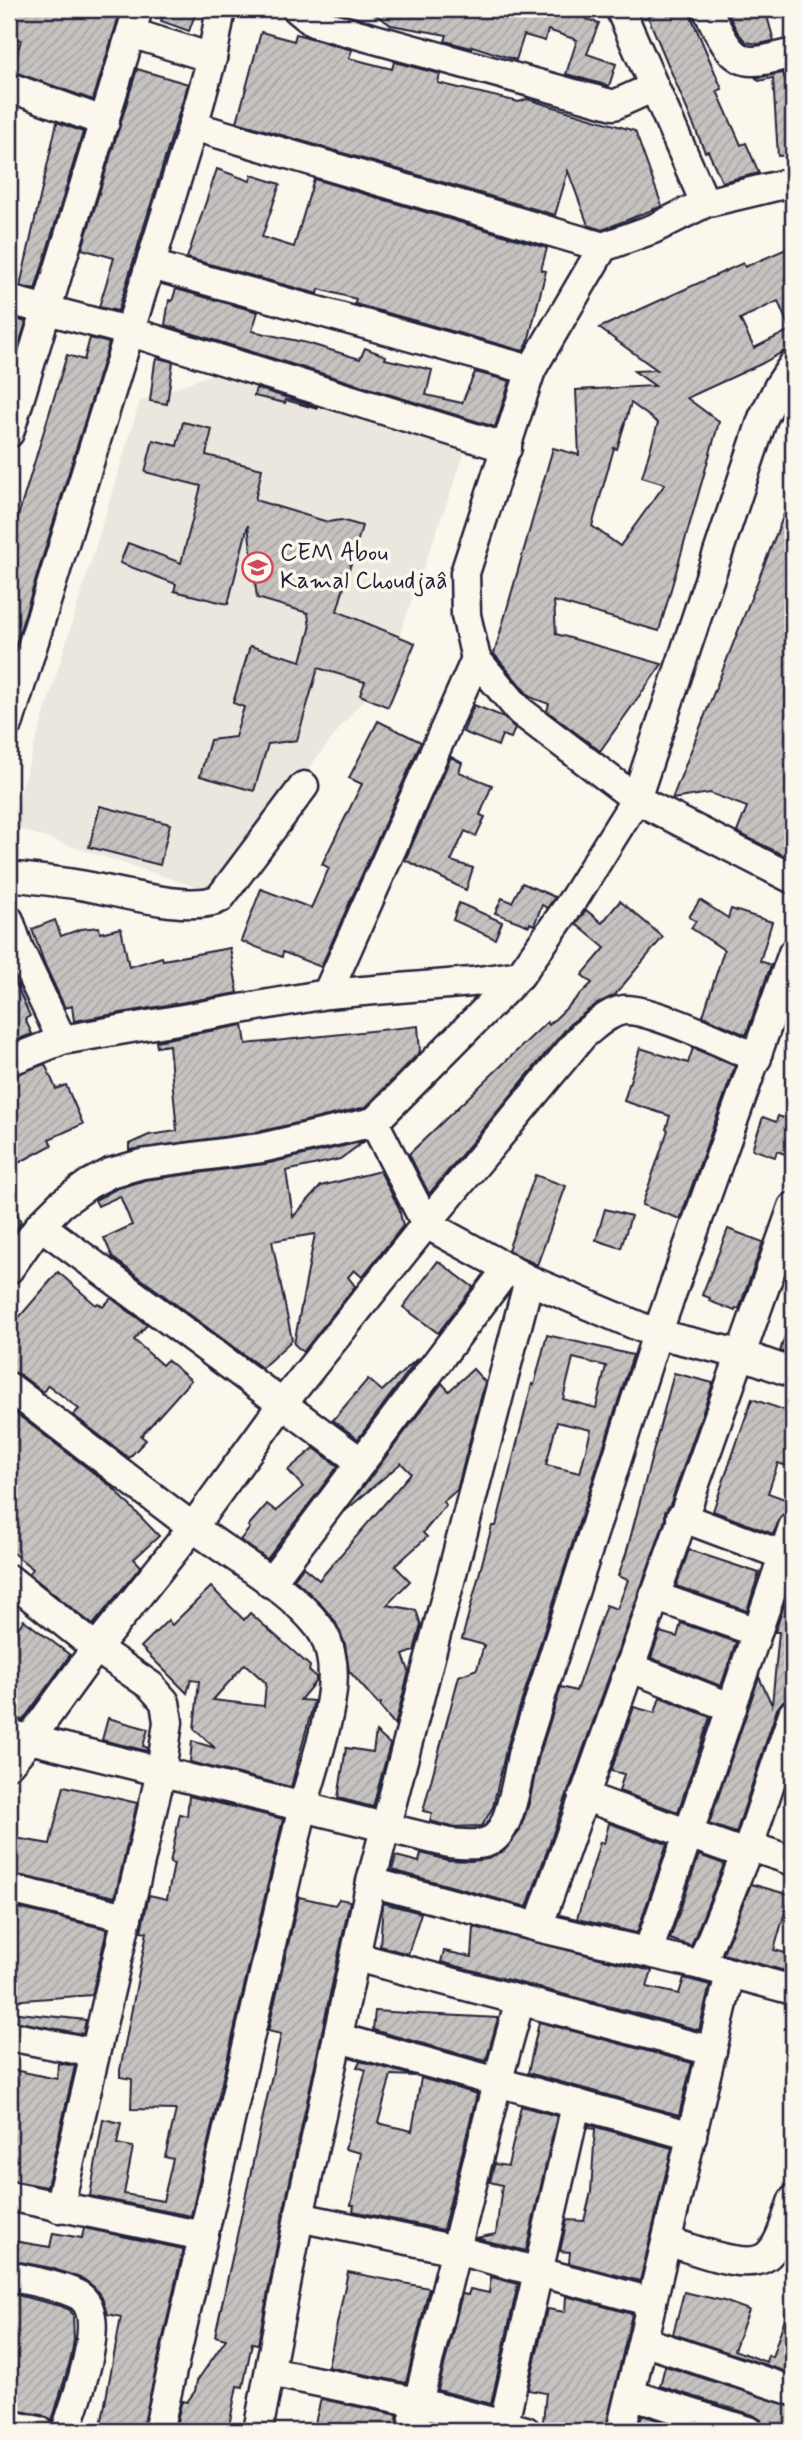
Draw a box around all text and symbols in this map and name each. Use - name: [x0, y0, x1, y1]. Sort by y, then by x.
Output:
- place label: CEM Abou Kamal Choudjaâ: [280, 538, 448, 597]
- school or university icon: CEM Abou Kamal Choudjaâ: [240, 550, 274, 584]

